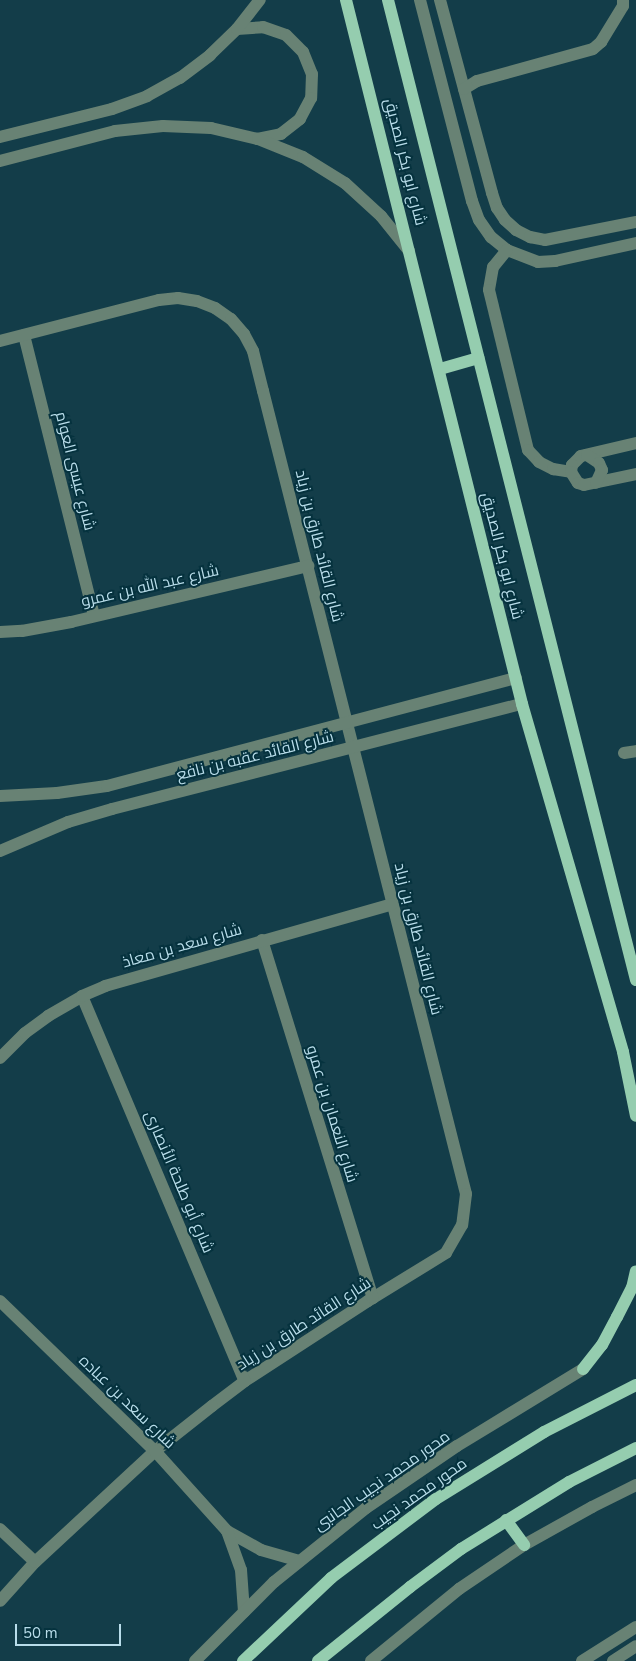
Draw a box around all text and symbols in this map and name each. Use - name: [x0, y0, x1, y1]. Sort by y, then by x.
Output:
- street label: شارع ابو بكر الصديق: [380, 96, 430, 228]
- street label: شارع عيسى العوام: [51, 409, 99, 533]
- street label: شارع القائد طارق بن زياد: [291, 468, 347, 624]
- street label: شارع ابو بكر الصديق: [477, 490, 527, 622]
- street label: شارع عبد الله بن عمرو: [79, 561, 221, 611]
- street label: شارع القائد عقبه بن نافع: [174, 727, 336, 785]
- street label: شارع القائد طارق بن زياد: [390, 861, 446, 1017]
- street label: شارع سعد بن معاذ: [120, 920, 244, 972]
- street label: شارع النعمان بن عمرو: [302, 1043, 362, 1185]
- street label: شارع أبو طلحة الأنصارى: [140, 1108, 218, 1256]
- street label: شارع القائد طارق بن زياد: [233, 1273, 375, 1375]
- street label: شارع سعد بن عباده: [75, 1351, 179, 1453]
- street label: محور محمد نجيب الجانبى: [310, 1427, 454, 1535]
- street label: محور محمد نجيب: [367, 1454, 471, 1534]
- scale bar: [18, 1614, 124, 1646]
- text: 50 m: [23, 1623, 58, 1643]

